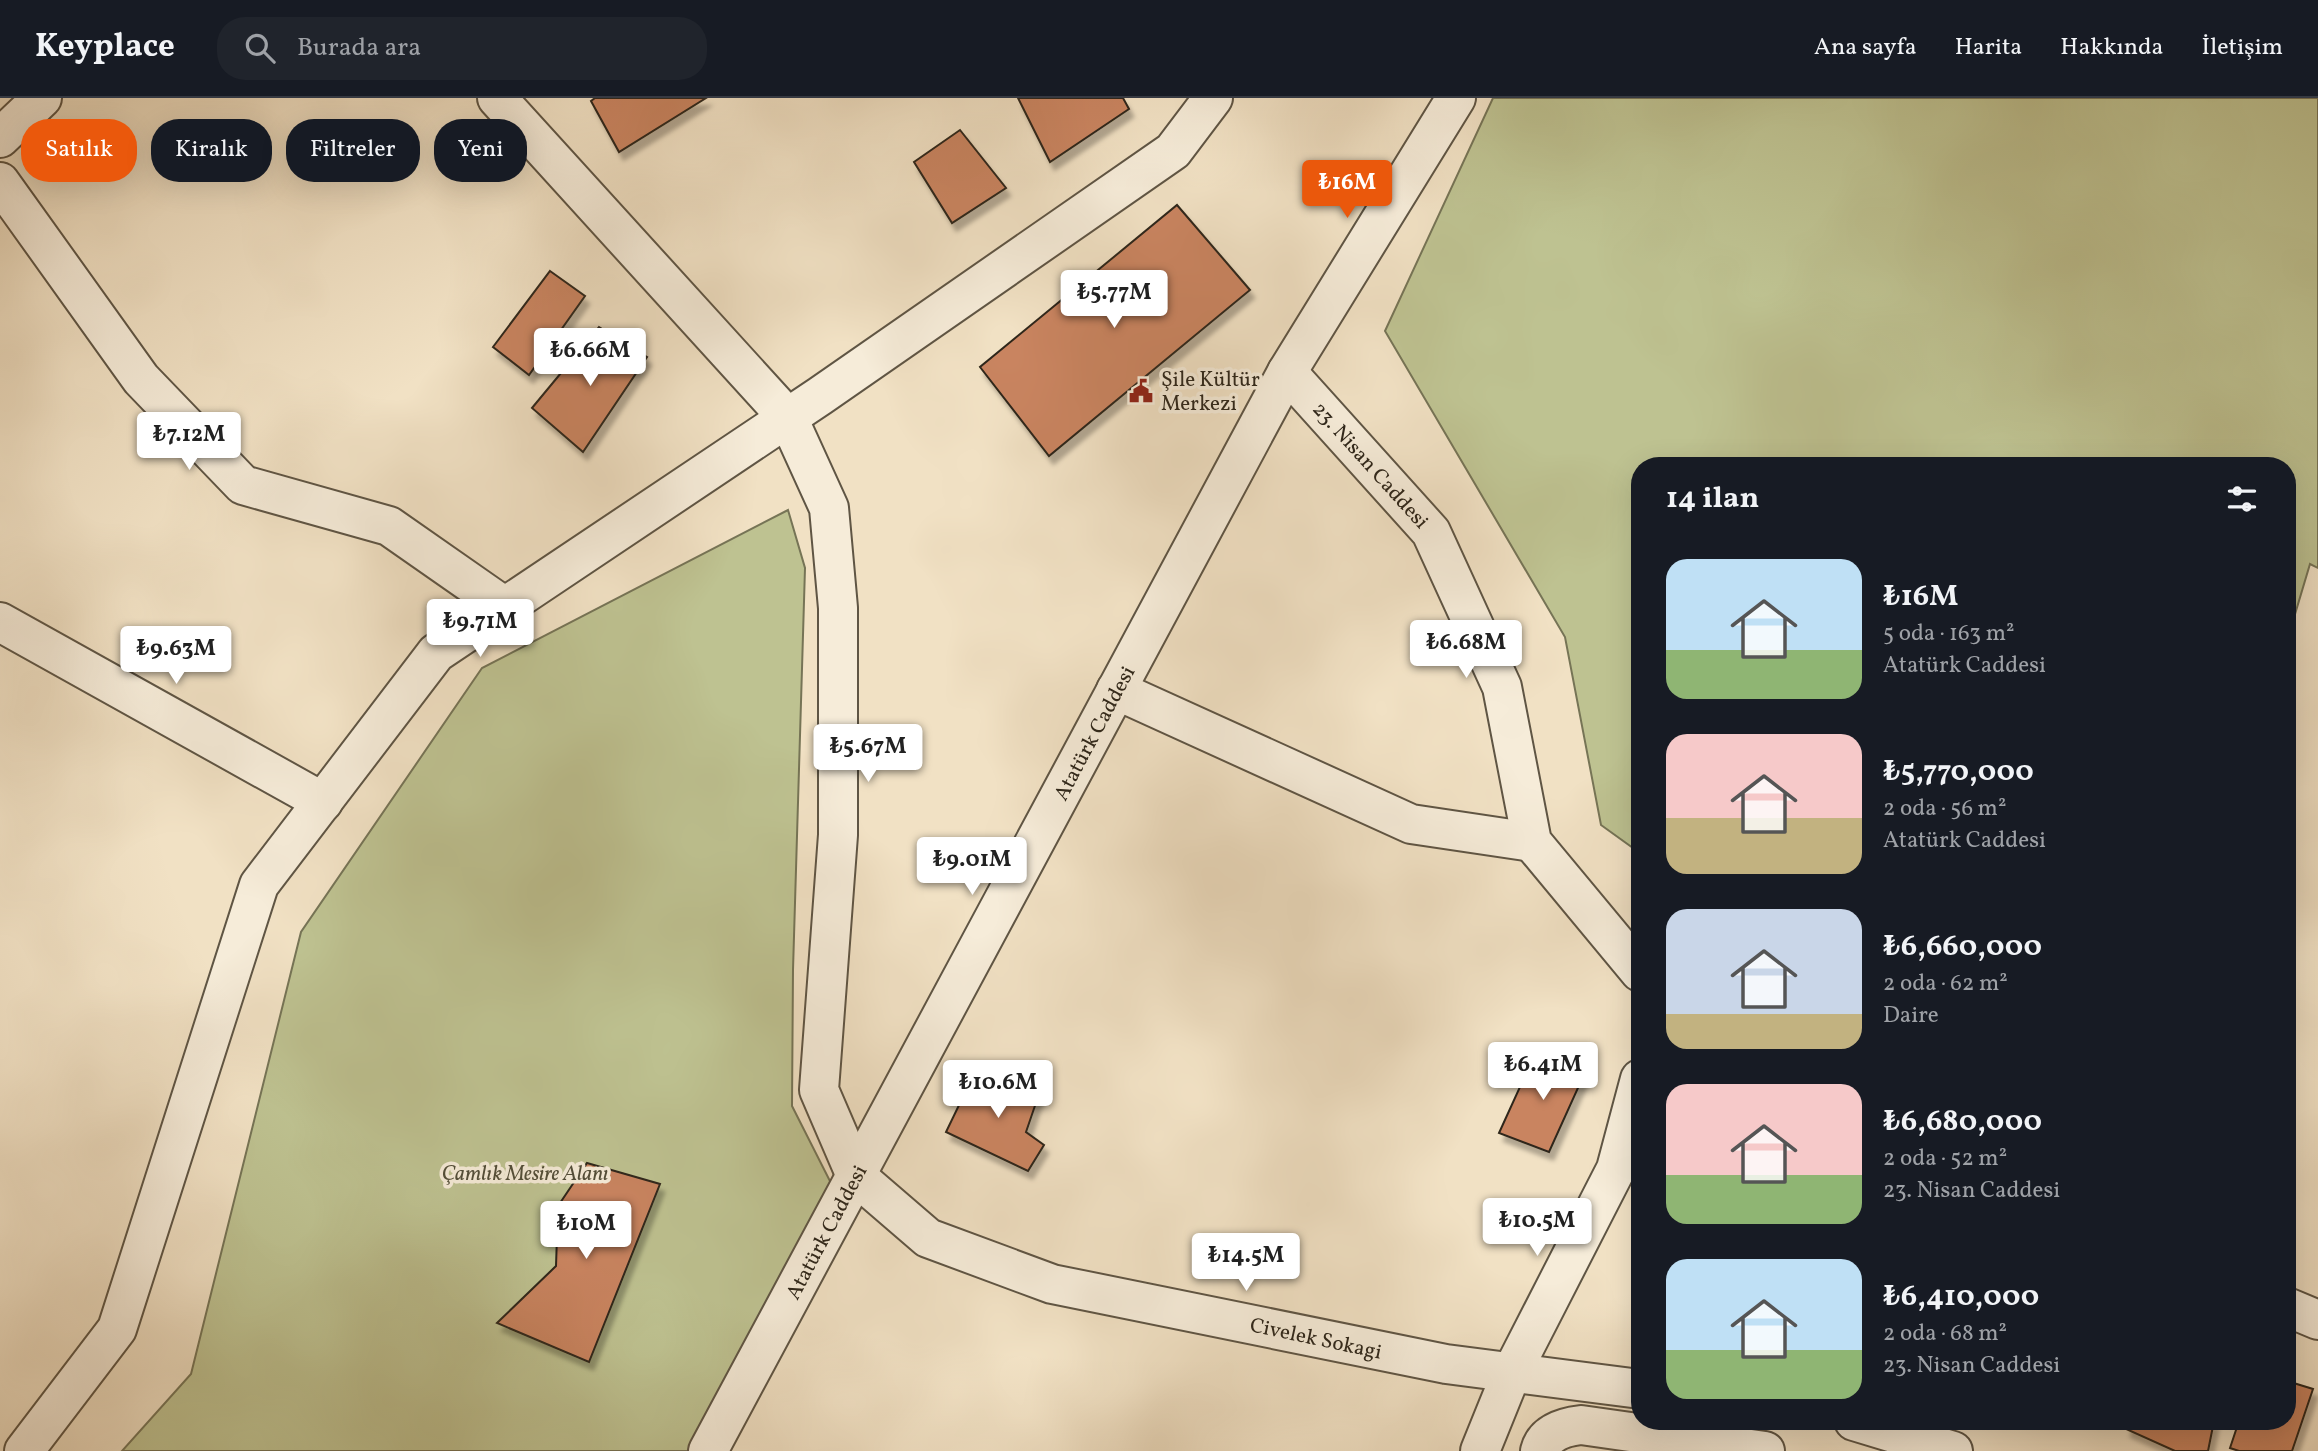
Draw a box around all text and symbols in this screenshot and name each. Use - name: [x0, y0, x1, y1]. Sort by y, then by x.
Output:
- search box: [217, 17, 707, 80]
- text: Keyplace: [35, 25, 175, 71]
- icon: search: [241, 29, 279, 67]
- text: Burada ara: [297, 30, 421, 66]
- text: Ana sayfa: [1814, 31, 1917, 65]
- text: Harita: [1955, 31, 2022, 65]
- text: Hakkında: [2060, 31, 2164, 65]
- text: İletişim: [2202, 31, 2283, 65]
- chip: Satılık: [21, 119, 137, 182]
- chip: Kiralık: [151, 119, 272, 182]
- chip: Filtreler: [286, 119, 420, 182]
- chip: Yeni: [434, 119, 527, 182]
- pin: ₺16M: [1306, 160, 1388, 220]
- text: ₺16M: [1318, 167, 1376, 199]
- pin: ₺5.77M: [1057, 271, 1171, 330]
- text: ₺5.77M: [1077, 277, 1151, 309]
- pin: ₺6.66M: [533, 328, 647, 388]
- text: ₺6.66M: [550, 335, 630, 367]
- place label: Şile Kültür Merkezi: [1161, 366, 1260, 419]
- public building icon: Şile Kültür Merkezi: [1127, 377, 1155, 405]
- street label: 23. Nisan Caddesi: [1305, 396, 1435, 536]
- pin: ₺7.12M: [132, 412, 246, 472]
- text: ₺7.12M: [153, 419, 225, 451]
- text: 14 ilan: [1666, 478, 1759, 520]
- icon: filters: [2223, 480, 2261, 518]
- text: ₺16M: [1883, 576, 1958, 618]
- icon: home: [1722, 587, 1806, 671]
- pin: ₺9.71M: [423, 600, 537, 659]
- text: ₺9.71M: [443, 606, 517, 638]
- text: 5 oda · 163 m²: [1883, 618, 2015, 650]
- pin: ₺6.68M: [1409, 620, 1523, 680]
- pin: ₺9.63M: [119, 626, 233, 686]
- text: ₺6.68M: [1426, 627, 1506, 659]
- text: ₺9.63M: [136, 633, 216, 665]
- text: Atatürk Caddesi: [1883, 650, 2046, 682]
- street label: Atatürk Caddesi: [1048, 661, 1143, 806]
- pin: ₺5.67M: [811, 724, 925, 784]
- text: ₺5.67M: [829, 731, 907, 763]
- text: ₺5,770,000: [1883, 751, 2034, 793]
- icon: home: [1722, 762, 1806, 846]
- text: 2 oda · 56 m²: [1883, 793, 2007, 825]
- text: Atatürk Caddesi: [1883, 825, 2046, 857]
- pin: ₺9.01M: [915, 838, 1029, 897]
- text: ₺9.01M: [933, 844, 1011, 876]
- text: ₺6,660,000: [1883, 926, 2042, 968]
- icon: home: [1722, 937, 1806, 1021]
- text: 2 oda · 62 m²: [1883, 968, 2008, 1000]
- text: Daire: [1883, 1000, 1939, 1032]
- pin: ₺6.41M: [1486, 1042, 1600, 1102]
- text: ₺6.41M: [1504, 1049, 1582, 1081]
- pin: ₺10.6M: [941, 1060, 1055, 1120]
- text: ₺10.6M: [959, 1067, 1037, 1099]
- text: ₺6,680,000: [1883, 1101, 2042, 1143]
- icon: home: [1722, 1112, 1806, 1196]
- text: 2 oda · 52 m²: [1883, 1143, 2007, 1175]
- park label: Çamlık Mesire Alanı: [442, 1160, 608, 1189]
- street label: Atatürk Caddesi: [780, 1160, 875, 1305]
- text: 23. Nisan Caddesi: [1883, 1175, 2060, 1207]
- pin: ₺10.5M: [1480, 1198, 1594, 1258]
- pin: ₺10M: [545, 1202, 627, 1261]
- text: ₺10.5M: [1499, 1205, 1575, 1237]
- text: ₺10M: [556, 1208, 616, 1240]
- pin: ₺14.5M: [1189, 1234, 1303, 1293]
- text: ₺14.5M: [1208, 1240, 1284, 1272]
- text: ₺6,410,000: [1883, 1276, 2039, 1318]
- icon: home: [1722, 1287, 1806, 1371]
- street label: Civelek Sokagi: [1247, 1311, 1384, 1368]
- text: 2 oda · 68 m²: [1883, 1318, 2007, 1350]
- text: 23. Nisan Caddesi: [1883, 1350, 2060, 1382]

